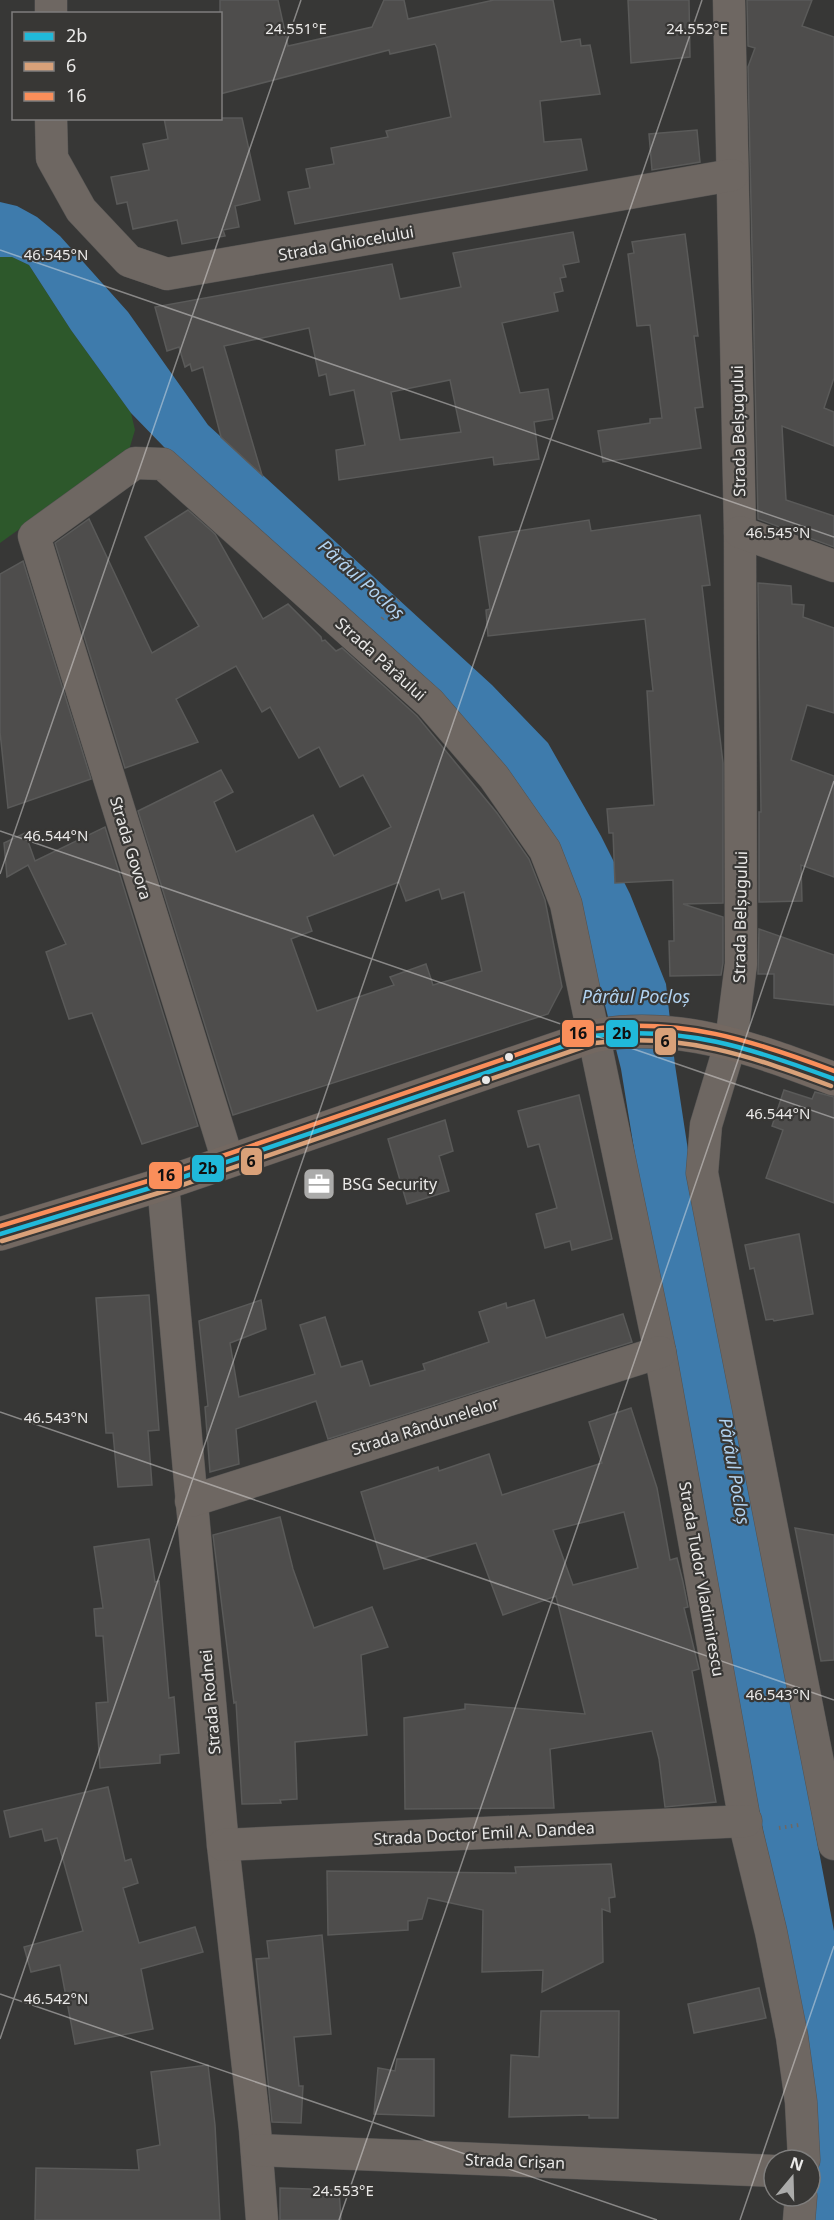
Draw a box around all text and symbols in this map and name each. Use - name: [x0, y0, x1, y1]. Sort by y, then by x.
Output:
- legend: [12, 12, 222, 120]
- text: 24.551°E: [265, 18, 327, 38]
- text: 24.552°E: [666, 18, 728, 38]
- text: 2b: [66, 23, 87, 47]
- text: 6: [66, 53, 76, 77]
- text: 16: [66, 83, 87, 107]
- street label: Strada Ghiocelului: [277, 220, 415, 266]
- text: 46.545°N: [24, 244, 88, 264]
- street label: Strada Belșugului: [726, 365, 750, 497]
- text: 46.545°N: [746, 522, 810, 542]
- water label: Pârâul Pocloș: [314, 534, 410, 624]
- street label: Strada Pârâului: [331, 612, 431, 706]
- street label: Strada Govora: [105, 794, 157, 902]
- text: 46.544°N: [24, 825, 88, 845]
- street label: Strada Belșugului: [728, 851, 752, 983]
- water label: Pârâul Pocloș: [582, 984, 690, 1008]
- line badge: 16: [561, 1019, 595, 1048]
- line badge: 2b: [605, 1019, 639, 1048]
- text: 16: [569, 1022, 587, 1044]
- text: 2b: [612, 1022, 632, 1044]
- line badge: 6: [654, 1027, 677, 1056]
- text: 6: [660, 1030, 670, 1052]
- unlabelled marker: [503, 1051, 515, 1063]
- unlabelled marker: [480, 1074, 492, 1086]
- text: 46.544°N: [746, 1103, 810, 1123]
- line badge: 6: [240, 1147, 263, 1176]
- text: 6: [246, 1150, 256, 1172]
- line badge: 2b: [191, 1154, 225, 1183]
- text: 2b: [198, 1157, 218, 1179]
- line badge: 16: [148, 1161, 183, 1190]
- text: 16: [157, 1164, 175, 1186]
- office icon: BSG Security: [301, 1166, 337, 1202]
- place label: BSG Security: [342, 1173, 438, 1195]
- street label: Strada Rândunelelor: [348, 1392, 502, 1460]
- text: 46.543°N: [24, 1407, 88, 1427]
- water label: Pârâul Pocloș: [714, 1416, 756, 1527]
- street label: Strada Tudor Vladimirescu: [674, 1480, 730, 1678]
- street label: Strada Rodnei: [194, 1649, 226, 1755]
- text: 46.543°N: [746, 1684, 810, 1704]
- street label: Strada Doctor Emil A. Dandea: [373, 1816, 595, 1850]
- text: 46.542°N: [24, 1988, 88, 2008]
- street label: Strada Crișan: [465, 2148, 565, 2174]
- north arrow: [762, 2148, 822, 2208]
- text: N: [787, 2151, 807, 2176]
- text: 24.553°E: [312, 2180, 374, 2200]

